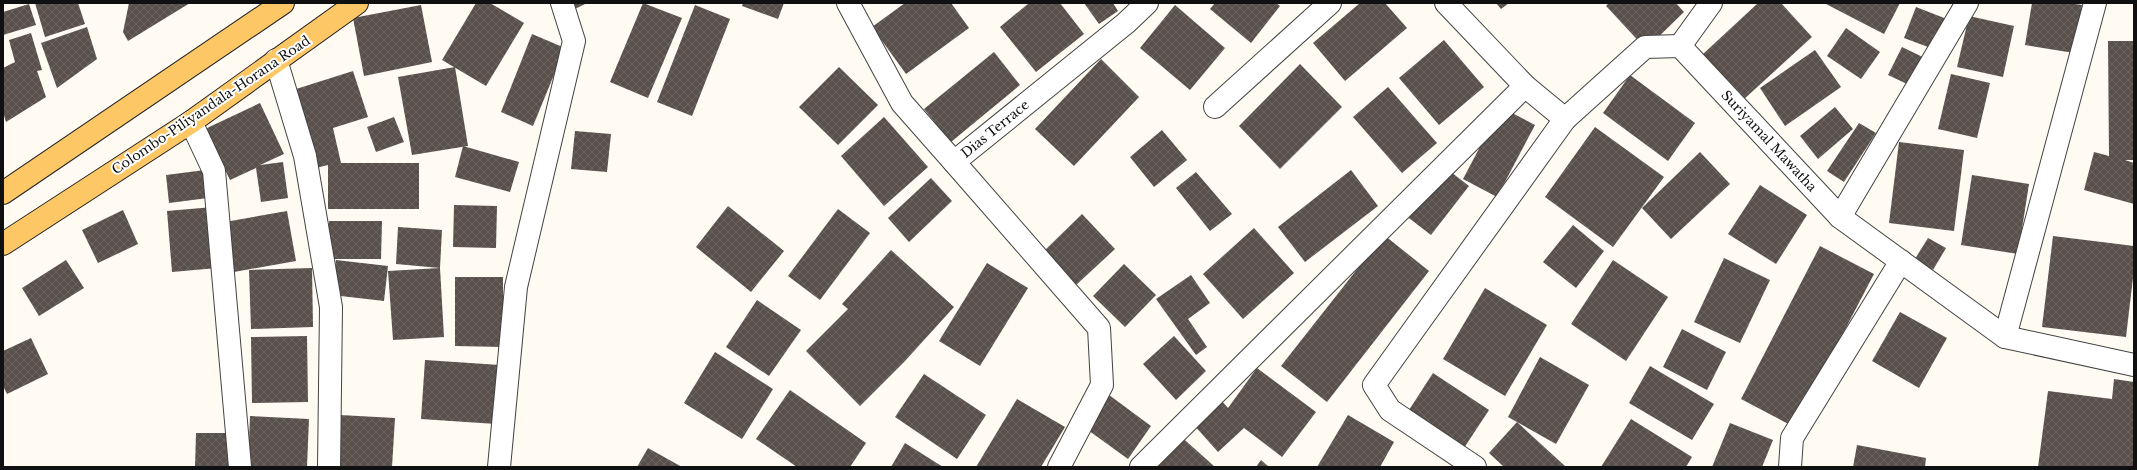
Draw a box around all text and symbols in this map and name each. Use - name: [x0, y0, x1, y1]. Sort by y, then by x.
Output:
- street label: Colombo-Piliyandala-Horana Road: [108, 32, 314, 178]
- street label: Suriyamal Mawatha: [1718, 87, 1821, 196]
- street label: Dias Terrace: [957, 96, 1033, 162]

